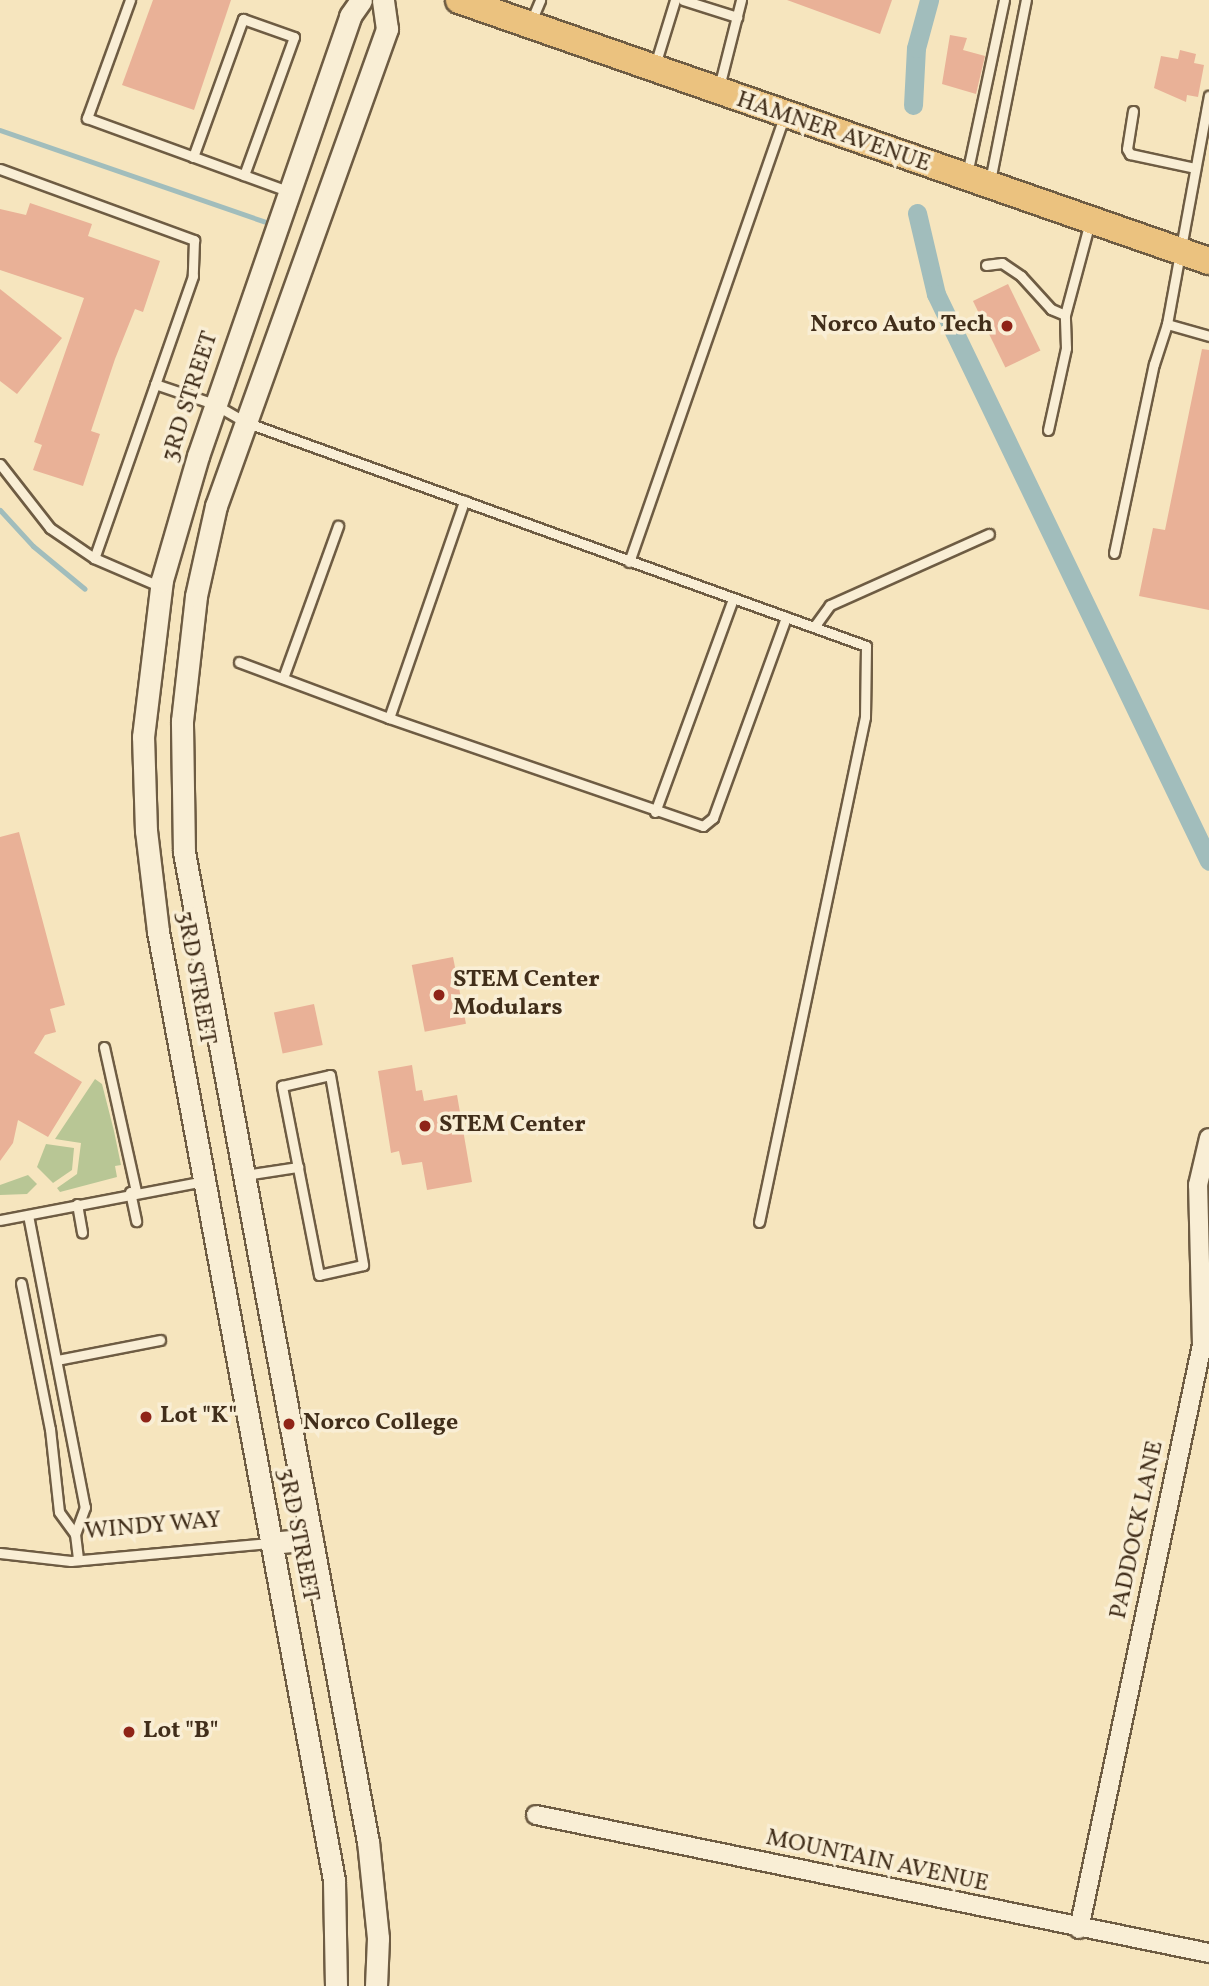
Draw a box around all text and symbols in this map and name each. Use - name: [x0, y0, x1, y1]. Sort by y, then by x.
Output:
- street label: HAMNER AVENUE: [732, 86, 934, 180]
- place label: Norco Auto Tech: [810, 312, 993, 340]
- marker: Norco Auto Tech: [999, 318, 1015, 334]
- street label: 3RD STREET: [156, 328, 226, 466]
- street label: 3RD STREET: [169, 909, 221, 1047]
- place label: STEM Center Modulars: [453, 967, 600, 1023]
- marker: STEM Center Modulars: [431, 987, 447, 1003]
- place label: STEM Center: [439, 1112, 586, 1140]
- marker: STEM Center: [417, 1118, 433, 1134]
- place label: Lot "K": [160, 1403, 237, 1431]
- marker: Lot "K": [138, 1409, 154, 1425]
- place label: Norco College: [303, 1410, 458, 1438]
- marker: Norco College: [281, 1416, 297, 1432]
- street label: PADDOCK LANE: [1105, 1438, 1171, 1622]
- street label: 3RD STREET: [270, 1466, 324, 1604]
- street label: WINDY WAY: [83, 1507, 223, 1547]
- place label: Lot "B": [143, 1718, 219, 1746]
- marker: Lot "B": [121, 1724, 137, 1740]
- street label: MOUNTAIN AVENUE: [763, 1824, 991, 1900]

